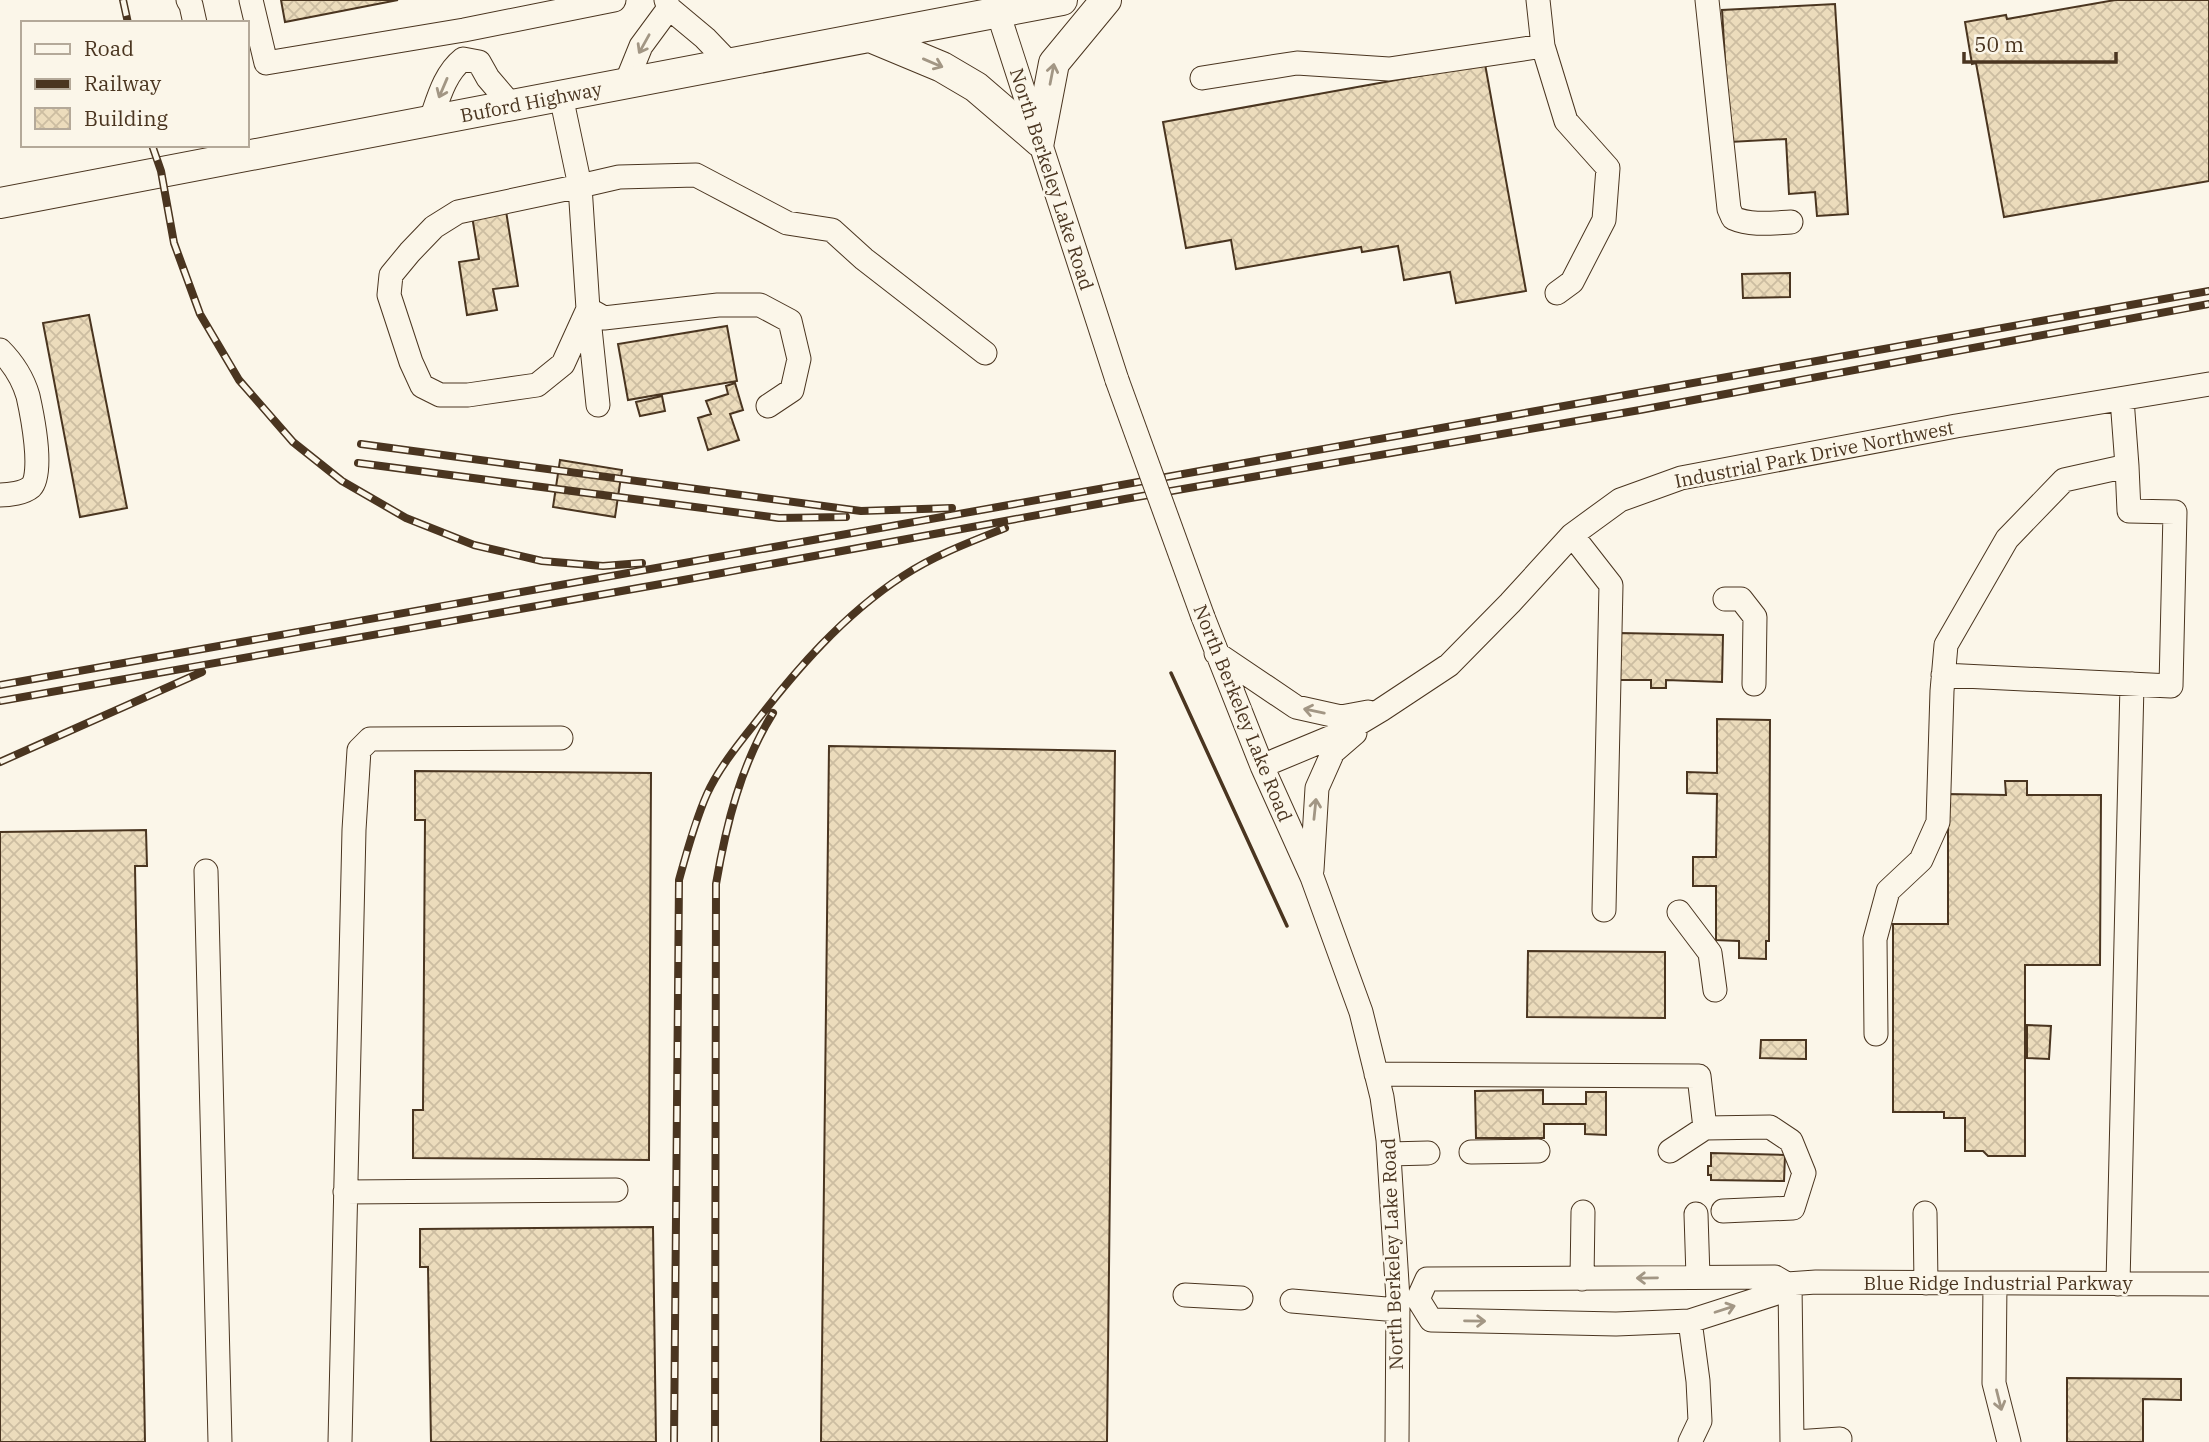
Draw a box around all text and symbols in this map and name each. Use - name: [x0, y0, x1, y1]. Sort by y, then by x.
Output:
- legend: [21, 21, 248, 147]
- scale bar: [1964, 21, 2116, 65]
- text: 50 m: [1974, 30, 2024, 58]
- one-way arrow: [637, 33, 651, 53]
- text: Road: [84, 34, 134, 62]
- one-way arrow: [921, 57, 943, 70]
- one-way arrow: [1046, 63, 1059, 86]
- street label: North Berkeley Lake Road: [1005, 65, 1099, 293]
- text: Railway: [84, 69, 162, 97]
- street label: Buford Highway: [458, 76, 605, 127]
- one-way arrow: [436, 77, 449, 99]
- text: Building: [84, 104, 169, 132]
- street label: Industrial Park Drive Northwest: [1672, 415, 1956, 493]
- street label: North Berkeley Lake Road: [1188, 601, 1298, 825]
- one-way arrow: [1303, 703, 1326, 717]
- one-way arrow: [1309, 798, 1322, 821]
- street label: North Berkeley Lake Road: [1376, 1138, 1408, 1370]
- one-way arrow: [1636, 1271, 1659, 1285]
- street label: Blue Ridge Industrial Parkway: [1863, 1271, 2133, 1295]
- one-way arrow: [1714, 1302, 1736, 1315]
- one-way arrow: [1463, 1314, 1486, 1327]
- one-way arrow: [1993, 1388, 2006, 1411]

